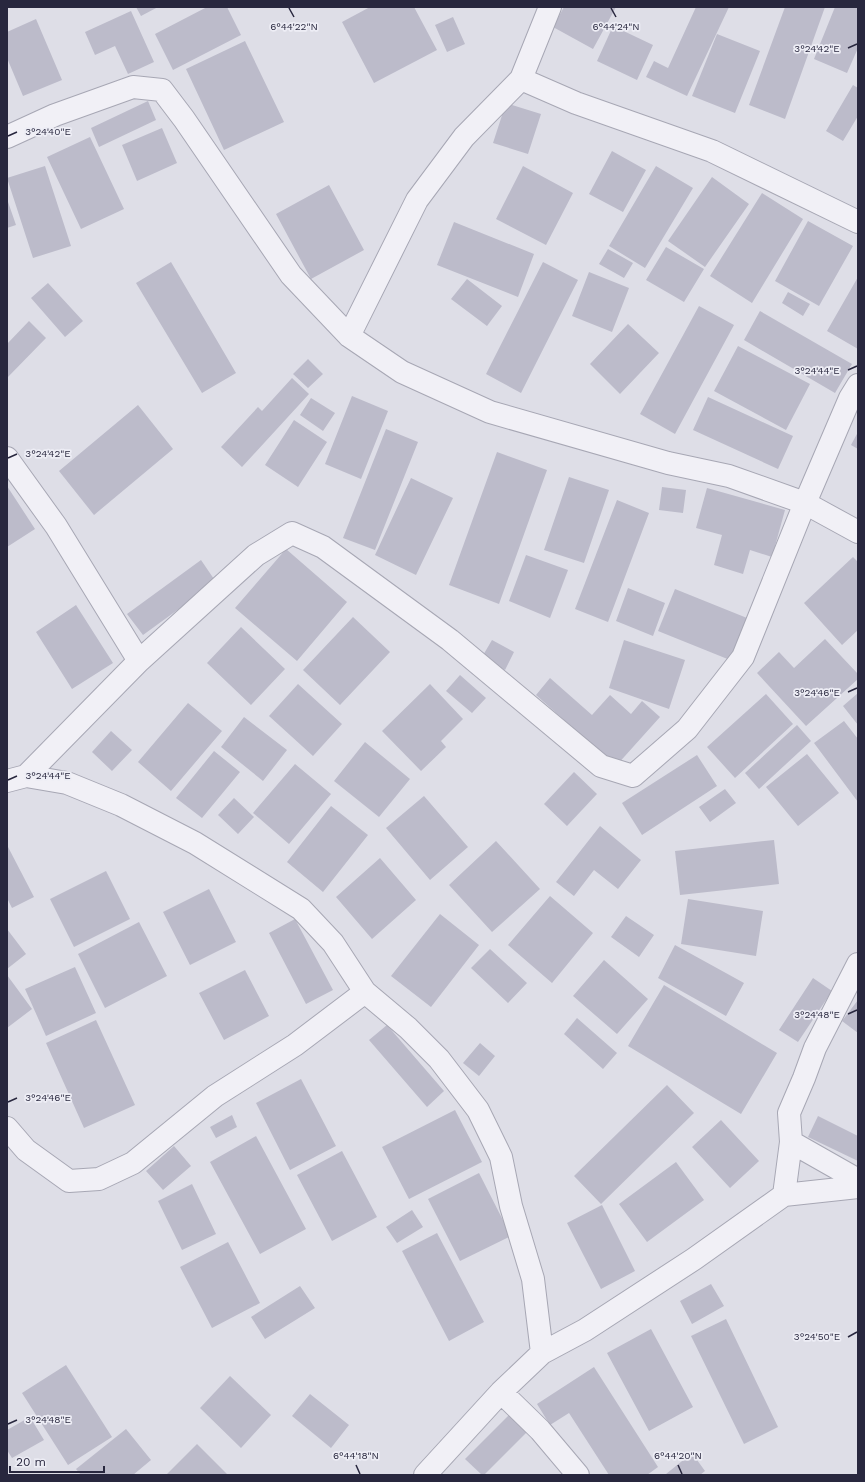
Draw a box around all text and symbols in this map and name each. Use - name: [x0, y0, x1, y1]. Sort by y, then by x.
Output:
- text: 6°44'22"N: [270, 21, 318, 32]
- text: 6°44'24"N: [593, 21, 640, 32]
- text: 3°24'42"E: [794, 43, 840, 54]
- text: 3°24'40"E: [25, 126, 71, 137]
- text: 3°24'44"E: [794, 365, 840, 376]
- text: 3°24'42"E: [25, 448, 71, 459]
- text: 3°24'46"E: [794, 687, 840, 698]
- text: 3°24'44"E: [25, 770, 71, 781]
- text: 3°24'48"E: [794, 1009, 840, 1020]
- text: 3°24'46"E: [25, 1092, 71, 1103]
- text: 3°24'50"E: [794, 1331, 840, 1342]
- text: 3°24'48"E: [25, 1414, 71, 1425]
- scale bar: [10, 1448, 104, 1474]
- text: 6°44'18"N: [333, 1450, 379, 1461]
- text: 6°44'20"N: [654, 1450, 702, 1461]
- text: 20 m: [16, 1455, 46, 1469]

